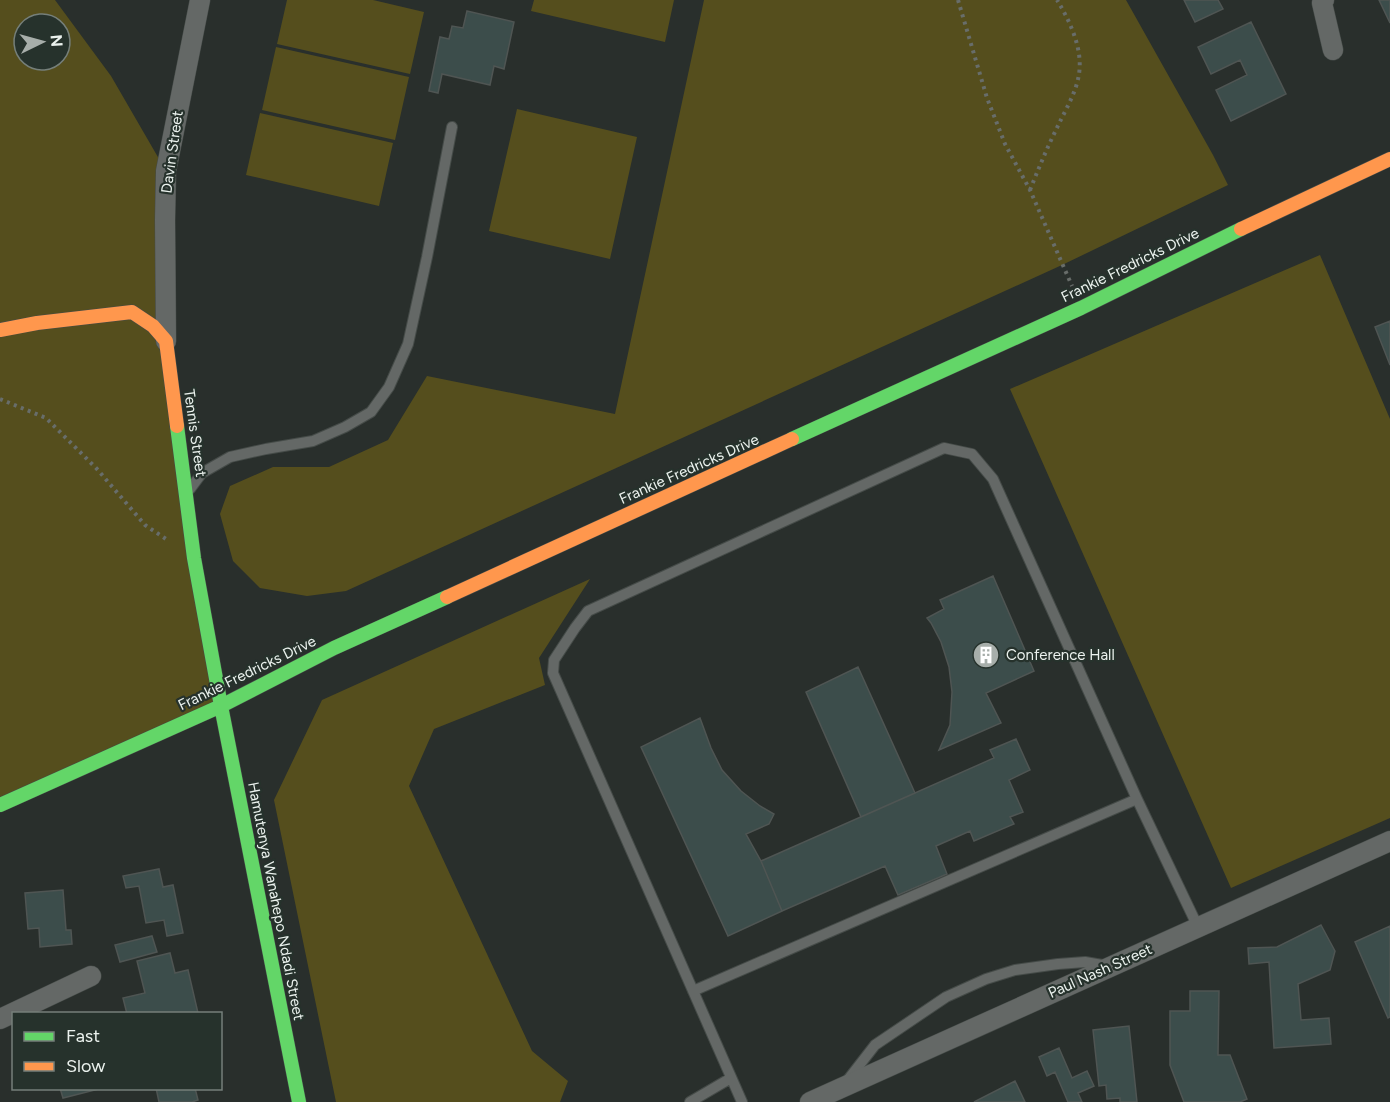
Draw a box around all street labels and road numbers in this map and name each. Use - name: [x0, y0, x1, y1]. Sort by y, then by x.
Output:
- street label: Davin Street: [157, 109, 187, 194]
- street label: Frankie Fredricks Drive: [1058, 224, 1202, 306]
- street label: Tennis Street: [180, 388, 210, 478]
- street label: Frankie Fredricks Drive: [616, 430, 762, 508]
- street label: Frankie Fredricks Drive: [175, 632, 319, 714]
- street label: Hamutenya Wanahepo Ndadi Street: [244, 780, 308, 1022]
- street label: Paul Nash Street: [1045, 940, 1155, 1002]

